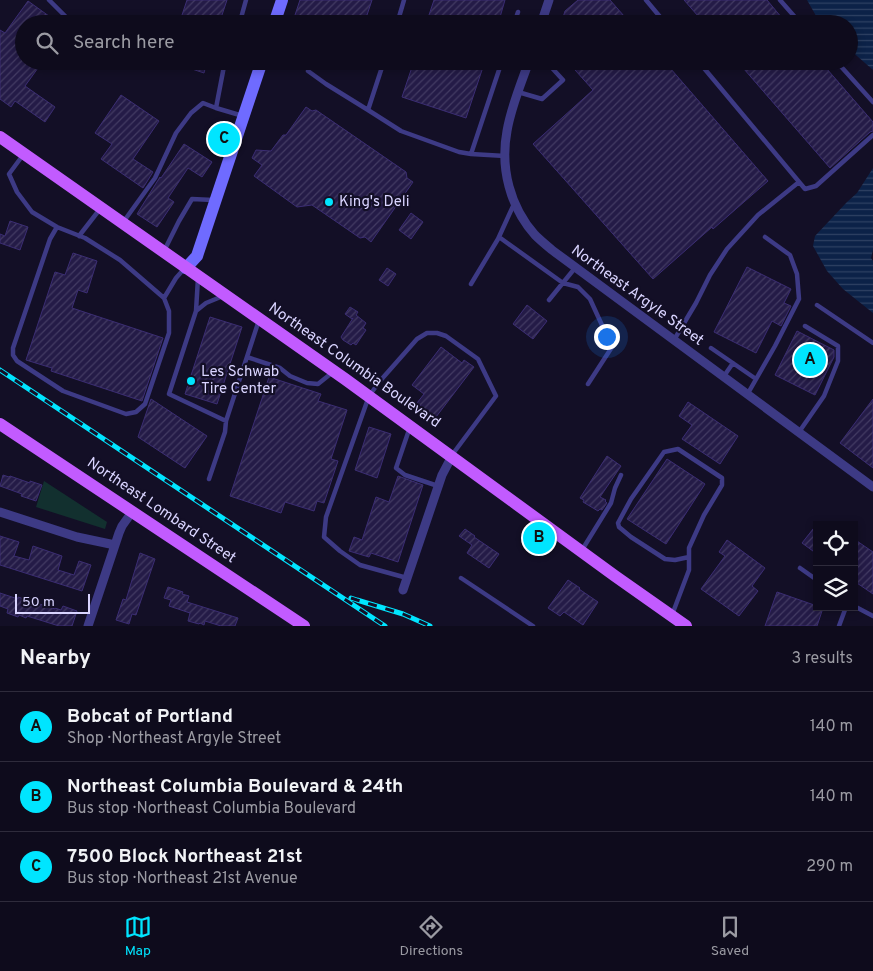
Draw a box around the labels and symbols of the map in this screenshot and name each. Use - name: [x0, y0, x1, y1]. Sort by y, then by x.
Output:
- pin: C: [208, 120, 240, 158]
- place label: King's Deli: [339, 193, 410, 212]
- marker: King's Deli: [323, 196, 335, 208]
- street label: Northeast Argyle Street: [567, 241, 707, 351]
- street label: Northeast Columbia Boulevard: [264, 299, 444, 433]
- your location: [594, 324, 620, 350]
- pin: A: [794, 341, 826, 379]
- place label: Les Schwab Tire Center: [201, 363, 279, 399]
- marker: Les Schwab Tire Center: [185, 375, 197, 387]
- street label: Northeast Lombard Street: [83, 454, 239, 568]
- pin: B: [523, 519, 555, 557]
- scale bar: [15, 591, 90, 614]

